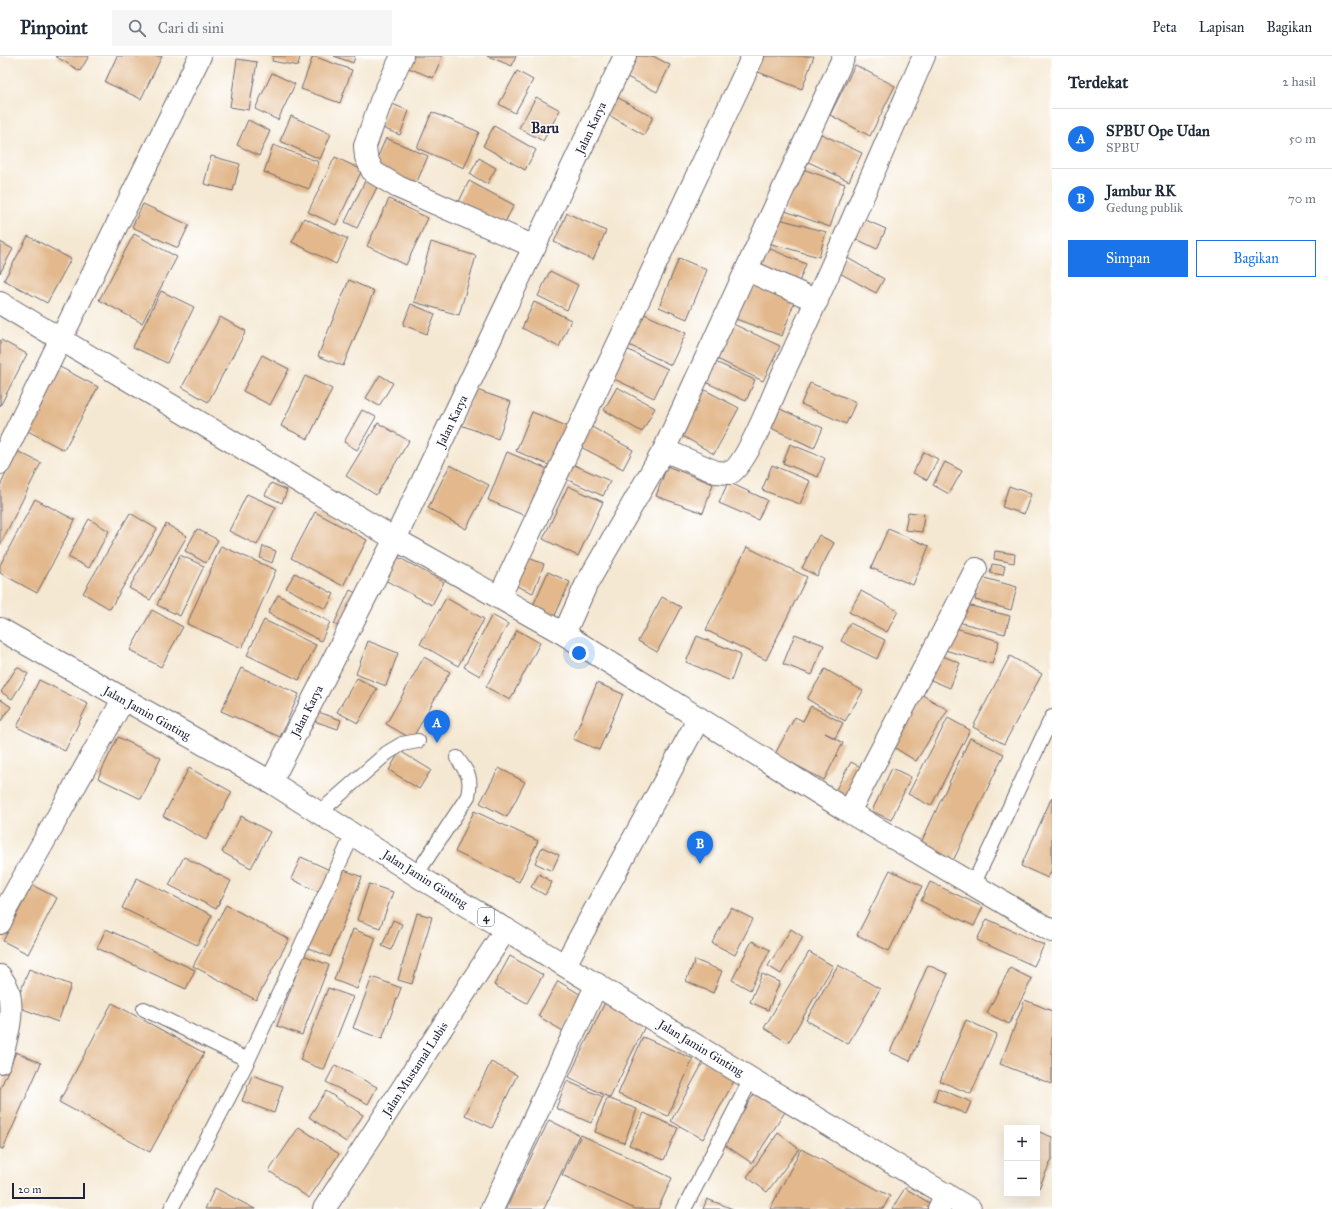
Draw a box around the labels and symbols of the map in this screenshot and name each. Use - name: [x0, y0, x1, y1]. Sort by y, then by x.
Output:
- street label: Jalan Karya: [572, 99, 610, 158]
- district label: Baru: [531, 120, 560, 137]
- street label: Jalan Karya: [433, 392, 472, 451]
- your location: [569, 643, 589, 663]
- street label: Jalan Jamin Ginting: [99, 682, 193, 744]
- street label: Jalan Karya: [287, 682, 327, 741]
- pin: A: [424, 710, 450, 743]
- pin: B: [687, 831, 713, 864]
- street label: Jalan Jamin Ginting: [378, 846, 470, 912]
- road number: 4: [478, 908, 494, 926]
- street label: Jalan Jamin Ginting: [653, 1016, 747, 1080]
- street label: Jalan Mustamal Lubis: [378, 1019, 451, 1121]
- scale bar: [12, 1181, 85, 1200]

